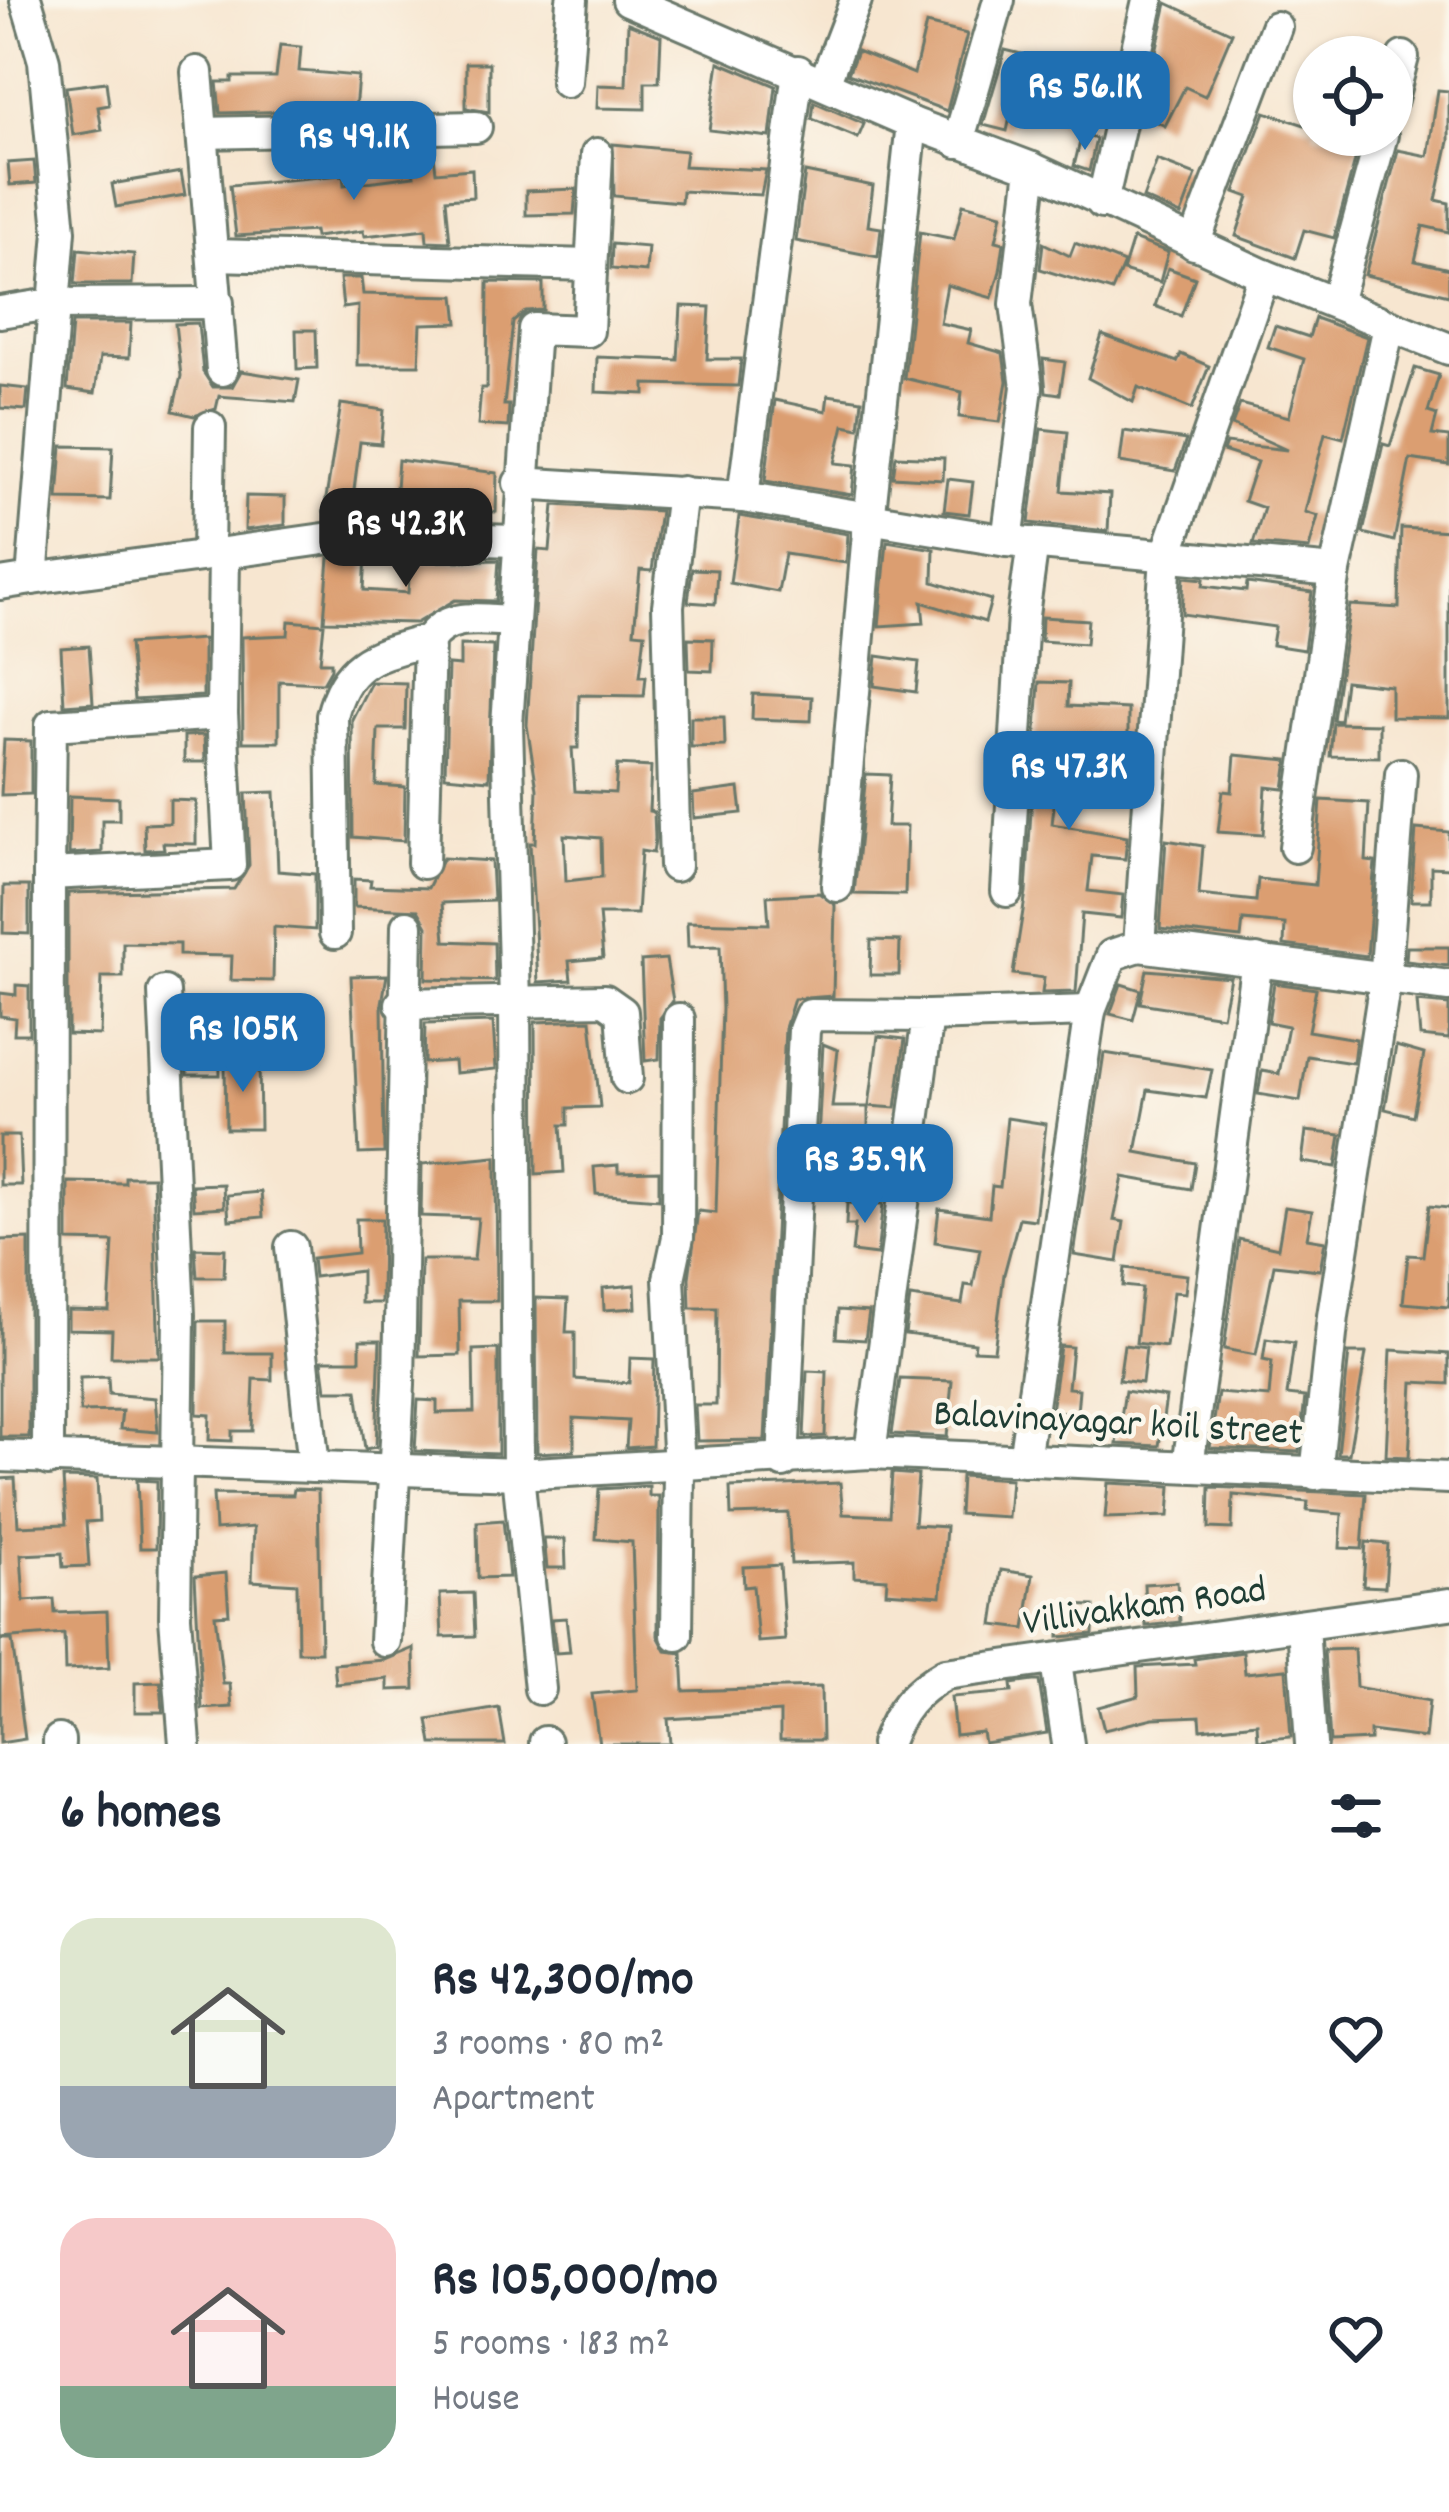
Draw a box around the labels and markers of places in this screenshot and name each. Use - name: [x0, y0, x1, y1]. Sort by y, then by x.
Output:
- pin: Rs 56.1K: [961, 51, 1209, 153]
- pin: Rs 49.1K: [230, 101, 478, 203]
- pin: Rs 42.3K: [282, 488, 530, 590]
- pin: Rs 47.3K: [945, 731, 1193, 833]
- pin: Rs 105K: [132, 993, 354, 1095]
- pin: Rs 35.9K: [741, 1124, 989, 1226]

